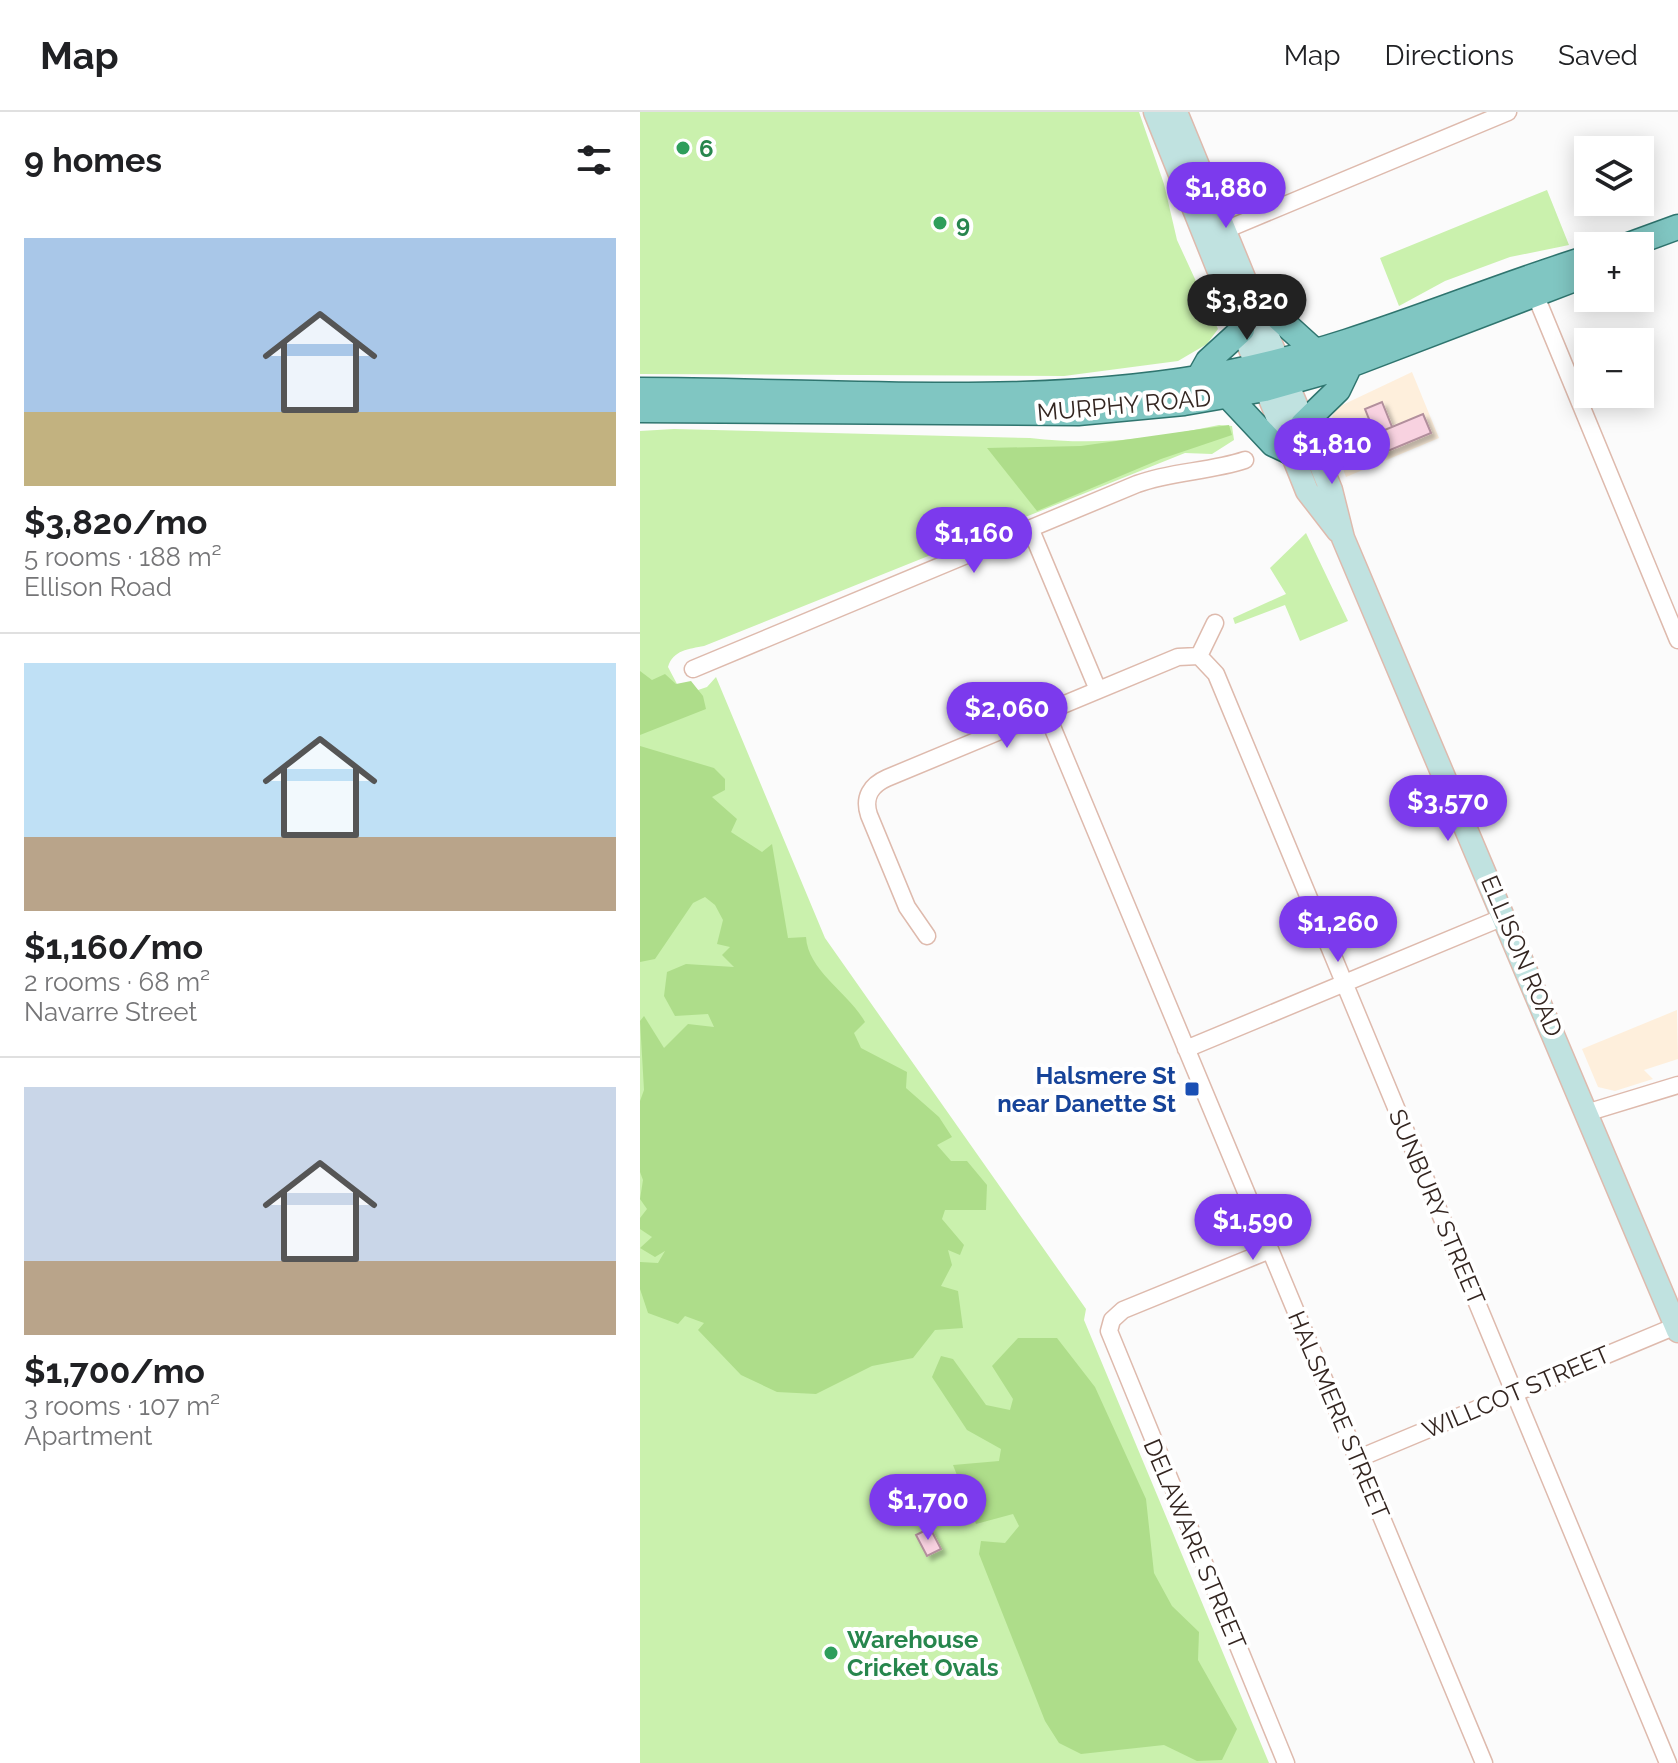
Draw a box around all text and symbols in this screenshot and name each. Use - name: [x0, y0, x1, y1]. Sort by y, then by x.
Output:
- text: Map: [40, 33, 119, 78]
- text: Map: [1284, 39, 1341, 72]
- text: Directions: [1385, 39, 1514, 72]
- text: Saved: [1558, 39, 1638, 72]
- place label: 6: [699, 134, 714, 163]
- map controls: [1574, 136, 1654, 408]
- button: layers: [1574, 136, 1654, 216]
- icon: filters: [572, 138, 616, 182]
- marker: 6: [674, 139, 692, 157]
- text: 9 homes: [24, 140, 162, 180]
- pin: $1,880: [1161, 162, 1291, 230]
- text: $1,880: [1185, 173, 1267, 203]
- place label: 9: [956, 209, 970, 238]
- marker: 9: [931, 214, 949, 232]
- button: +: [1574, 232, 1654, 312]
- pin: $3,820: [1182, 274, 1312, 342]
- text: $3,820: [1205, 285, 1289, 315]
- icon: home: [248, 290, 392, 434]
- button: −: [1574, 328, 1654, 408]
- street label: MURPHY ROAD: [1036, 383, 1212, 427]
- pin: $1,810: [1267, 418, 1397, 486]
- text: $1,810: [1292, 429, 1372, 459]
- text: $3,820/mo: [24, 502, 207, 542]
- pin: $1,160: [909, 507, 1039, 575]
- text: $1,160: [934, 518, 1014, 548]
- text: 5 rooms · 188 m²: [24, 542, 222, 572]
- text: Ellison Road: [24, 572, 172, 602]
- pin: $2,060: [942, 682, 1072, 750]
- text: $2,060: [965, 693, 1049, 723]
- icon: home: [248, 715, 392, 859]
- pin: $3,570: [1383, 775, 1513, 843]
- text: $3,570: [1407, 786, 1489, 816]
- street label: ELLISON ROAD: [1475, 871, 1569, 1041]
- pin: $1,260: [1273, 896, 1403, 964]
- text: $1,260: [1297, 907, 1379, 937]
- text: $1,160/mo: [24, 927, 203, 967]
- text: 2 rooms · 68 m²: [24, 967, 210, 997]
- text: Navarre Street: [24, 997, 197, 1027]
- place label: Halsmere St near Danette St: [997, 1061, 1176, 1118]
- marker: Halsmere St near Danette St: [1183, 1080, 1201, 1098]
- street label: SUNBURY STREET: [1383, 1105, 1491, 1310]
- icon: home: [248, 1139, 392, 1283]
- pin: $1,590: [1188, 1194, 1318, 1262]
- text: $1,590: [1212, 1205, 1294, 1235]
- street label: HALSMERE STREET: [1282, 1307, 1396, 1524]
- street label: WILLCOT STREET: [1418, 1339, 1614, 1445]
- text: $1,700/mo: [24, 1351, 205, 1391]
- text: 3 rooms · 107 m²: [24, 1391, 220, 1421]
- text: Apartment: [24, 1421, 153, 1451]
- street label: DELAWARE STREET: [1138, 1435, 1253, 1654]
- pin: $1,700: [863, 1474, 993, 1542]
- text: $1,700: [887, 1485, 969, 1515]
- place label: Warehouse Cricket Ovals: [847, 1625, 999, 1682]
- marker: Warehouse Cricket Ovals: [822, 1644, 840, 1662]

